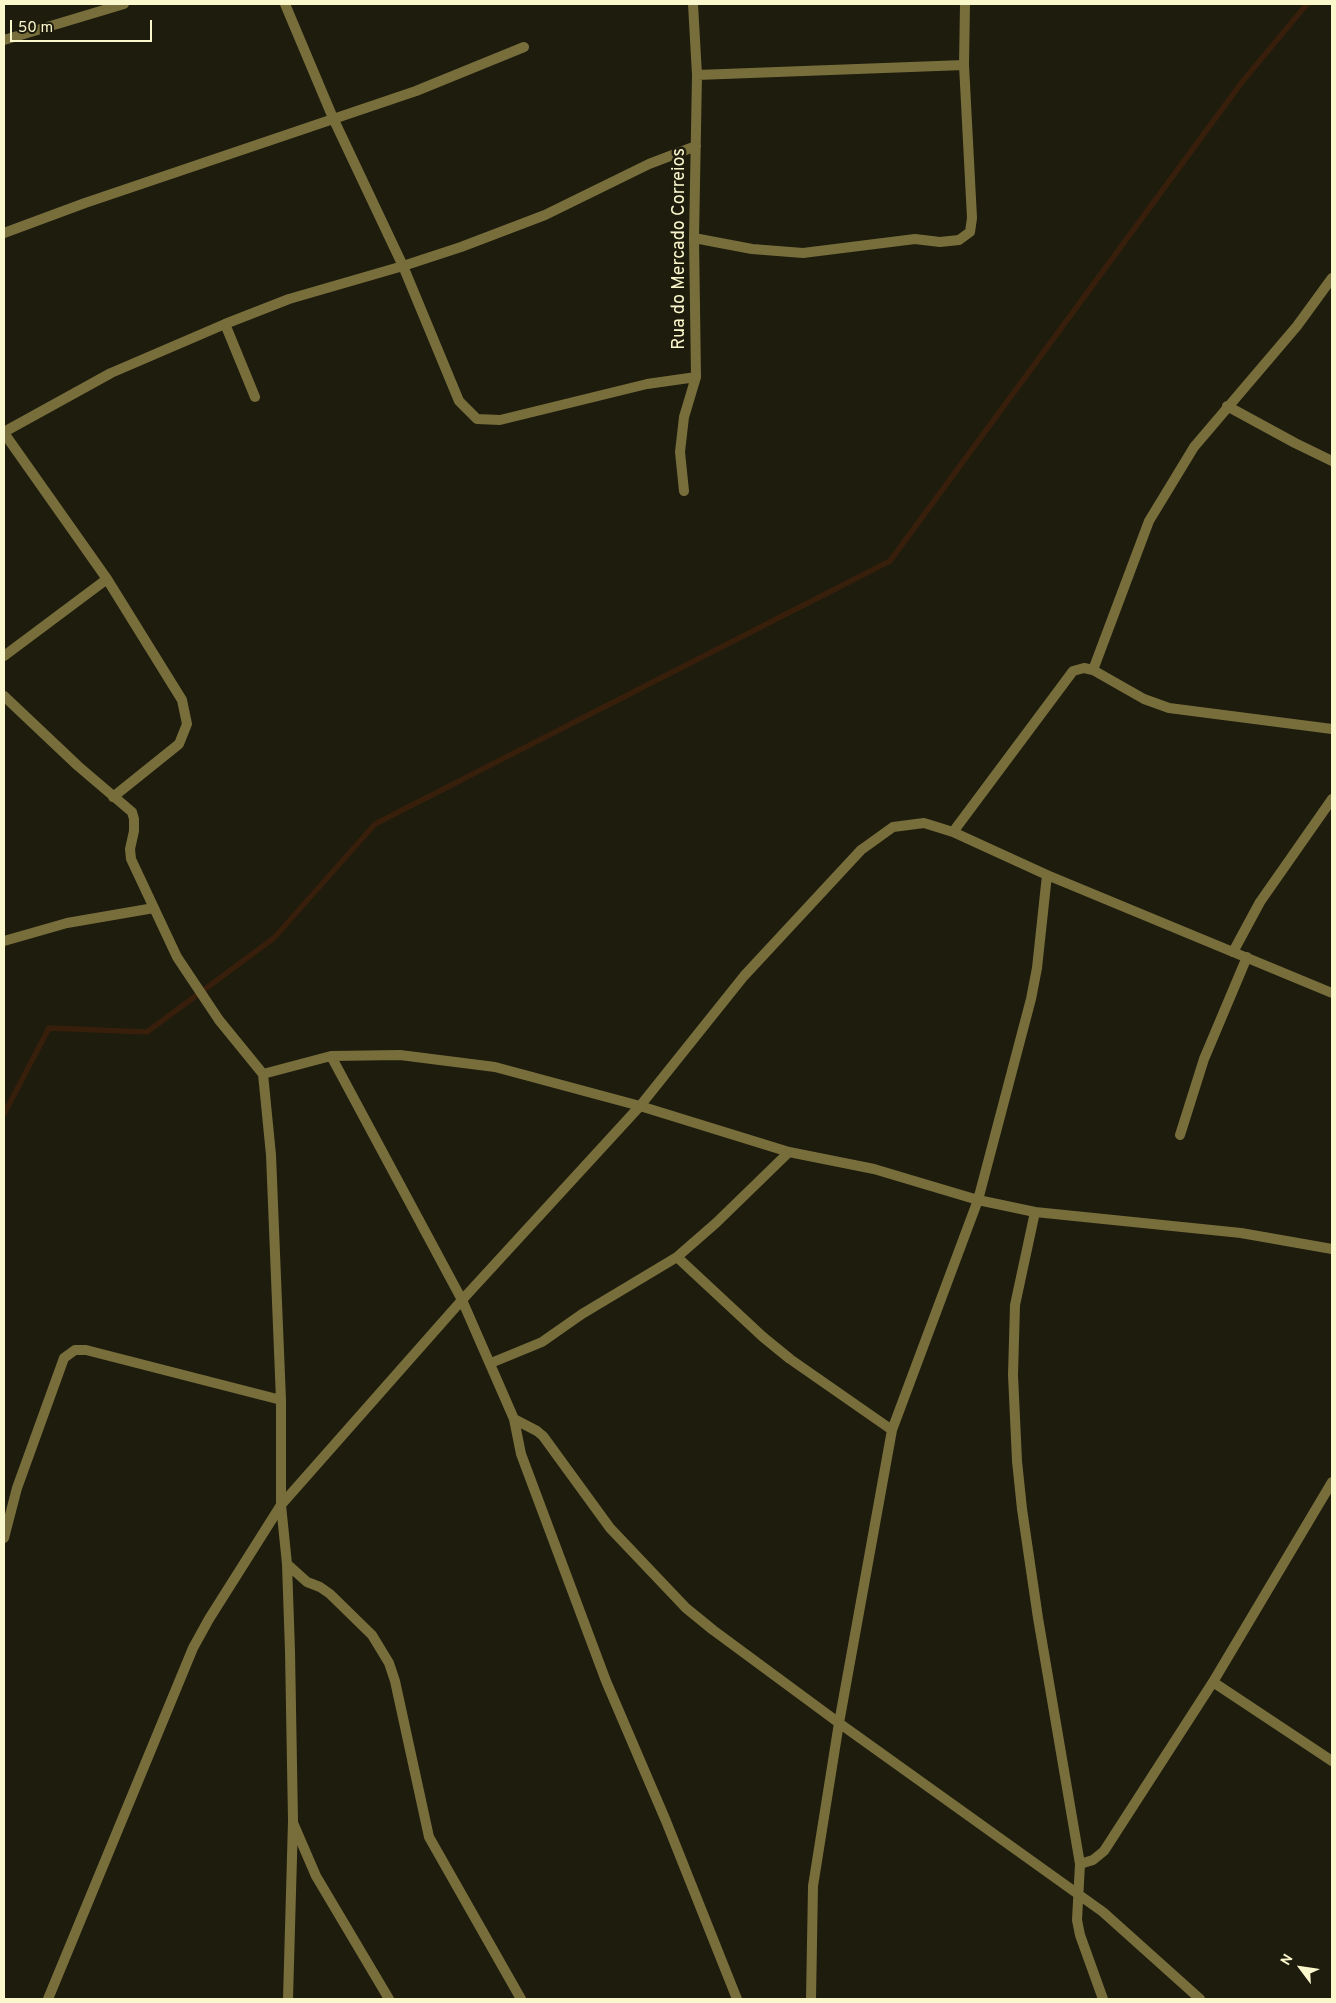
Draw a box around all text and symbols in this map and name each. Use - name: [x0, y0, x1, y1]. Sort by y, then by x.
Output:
- scale bar: [12, 10, 155, 42]
- text: 50 m: [18, 19, 53, 38]
- street label: Rua do Mercado Correios: [669, 148, 691, 350]
- north arrow: [1276, 1943, 1326, 1993]
- text: N: [1278, 1951, 1298, 1969]

